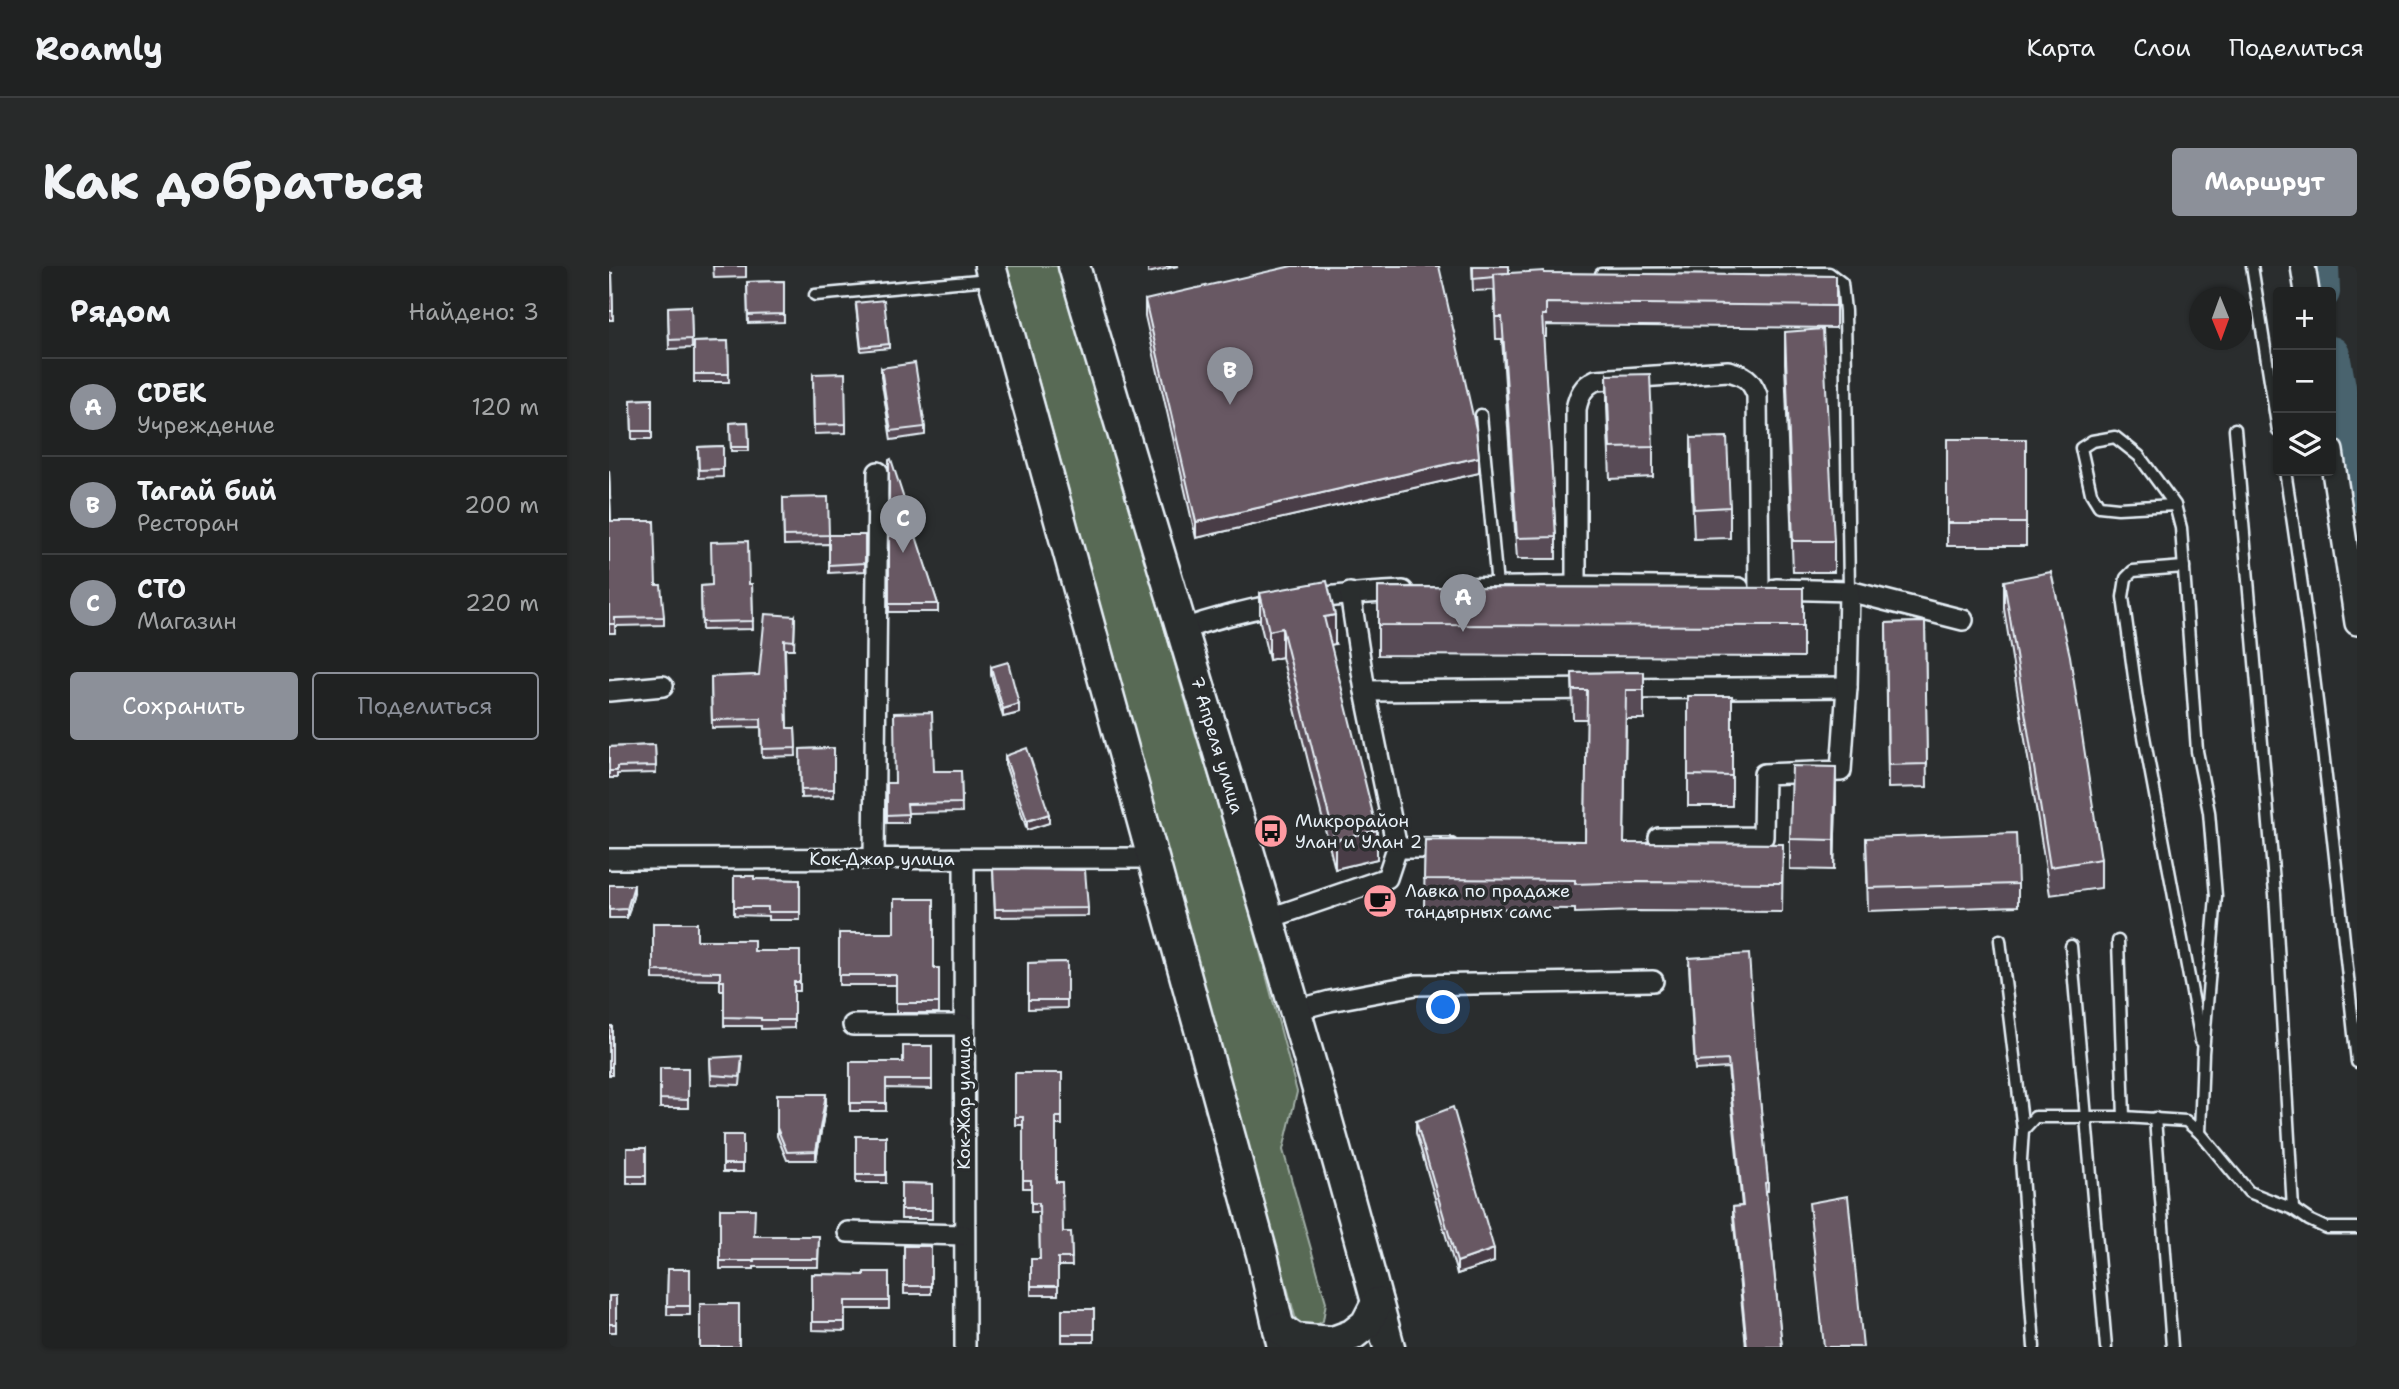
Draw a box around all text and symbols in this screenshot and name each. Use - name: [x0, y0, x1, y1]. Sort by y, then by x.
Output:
- text: Roamly: [35, 26, 163, 71]
- text: Карта: [2027, 32, 2095, 64]
- text: Слои: [2133, 32, 2191, 64]
- text: Поделиться: [2229, 32, 2364, 64]
- button: Маршрут: [2172, 148, 2357, 216]
- text: Как добраться: [42, 149, 424, 215]
- north arrow: [2189, 287, 2252, 350]
- map controls: [2273, 287, 2336, 476]
- button: +: [2273, 287, 2336, 350]
- text: Рядом: [70, 291, 170, 332]
- text: Найдено: 3: [409, 297, 539, 327]
- pin: B: [1207, 347, 1253, 405]
- button: −: [2273, 350, 2336, 413]
- text: CDEK: [137, 375, 206, 410]
- text: A: [84, 392, 102, 422]
- text: 120 m: [471, 392, 539, 422]
- text: Учреждение: [137, 410, 275, 440]
- button: layers: [2273, 413, 2336, 476]
- text: Тагай бий: [137, 473, 277, 508]
- text: B: [86, 490, 100, 520]
- text: 200 m: [464, 490, 539, 520]
- pin: C: [880, 495, 926, 553]
- text: Ресторан: [137, 508, 239, 538]
- text: СТО: [137, 571, 186, 606]
- pin: A: [1440, 574, 1486, 632]
- text: C: [86, 588, 100, 618]
- text: 220 m: [465, 588, 539, 618]
- text: Магазин: [137, 606, 237, 636]
- button: Сохранить: [70, 672, 298, 740]
- button: Поделиться: [312, 672, 539, 740]
- street label: 7 Апреля улица: [1185, 673, 1249, 817]
- place label: Микрорайон Улан и Улан 2: [1295, 809, 1422, 854]
- bus stop icon: Микрорайон Улан и Улан 2: [1252, 812, 1290, 850]
- street label: Кок-Джар улица: [809, 847, 955, 871]
- place label: Лавка по прадаже тандырных самс: [1405, 879, 1570, 924]
- cafe icon: Лавка по прадаже тандырных самс: [1361, 882, 1399, 920]
- your location: [1426, 990, 1460, 1024]
- street label: Кок-Жар улица: [952, 1036, 976, 1170]

